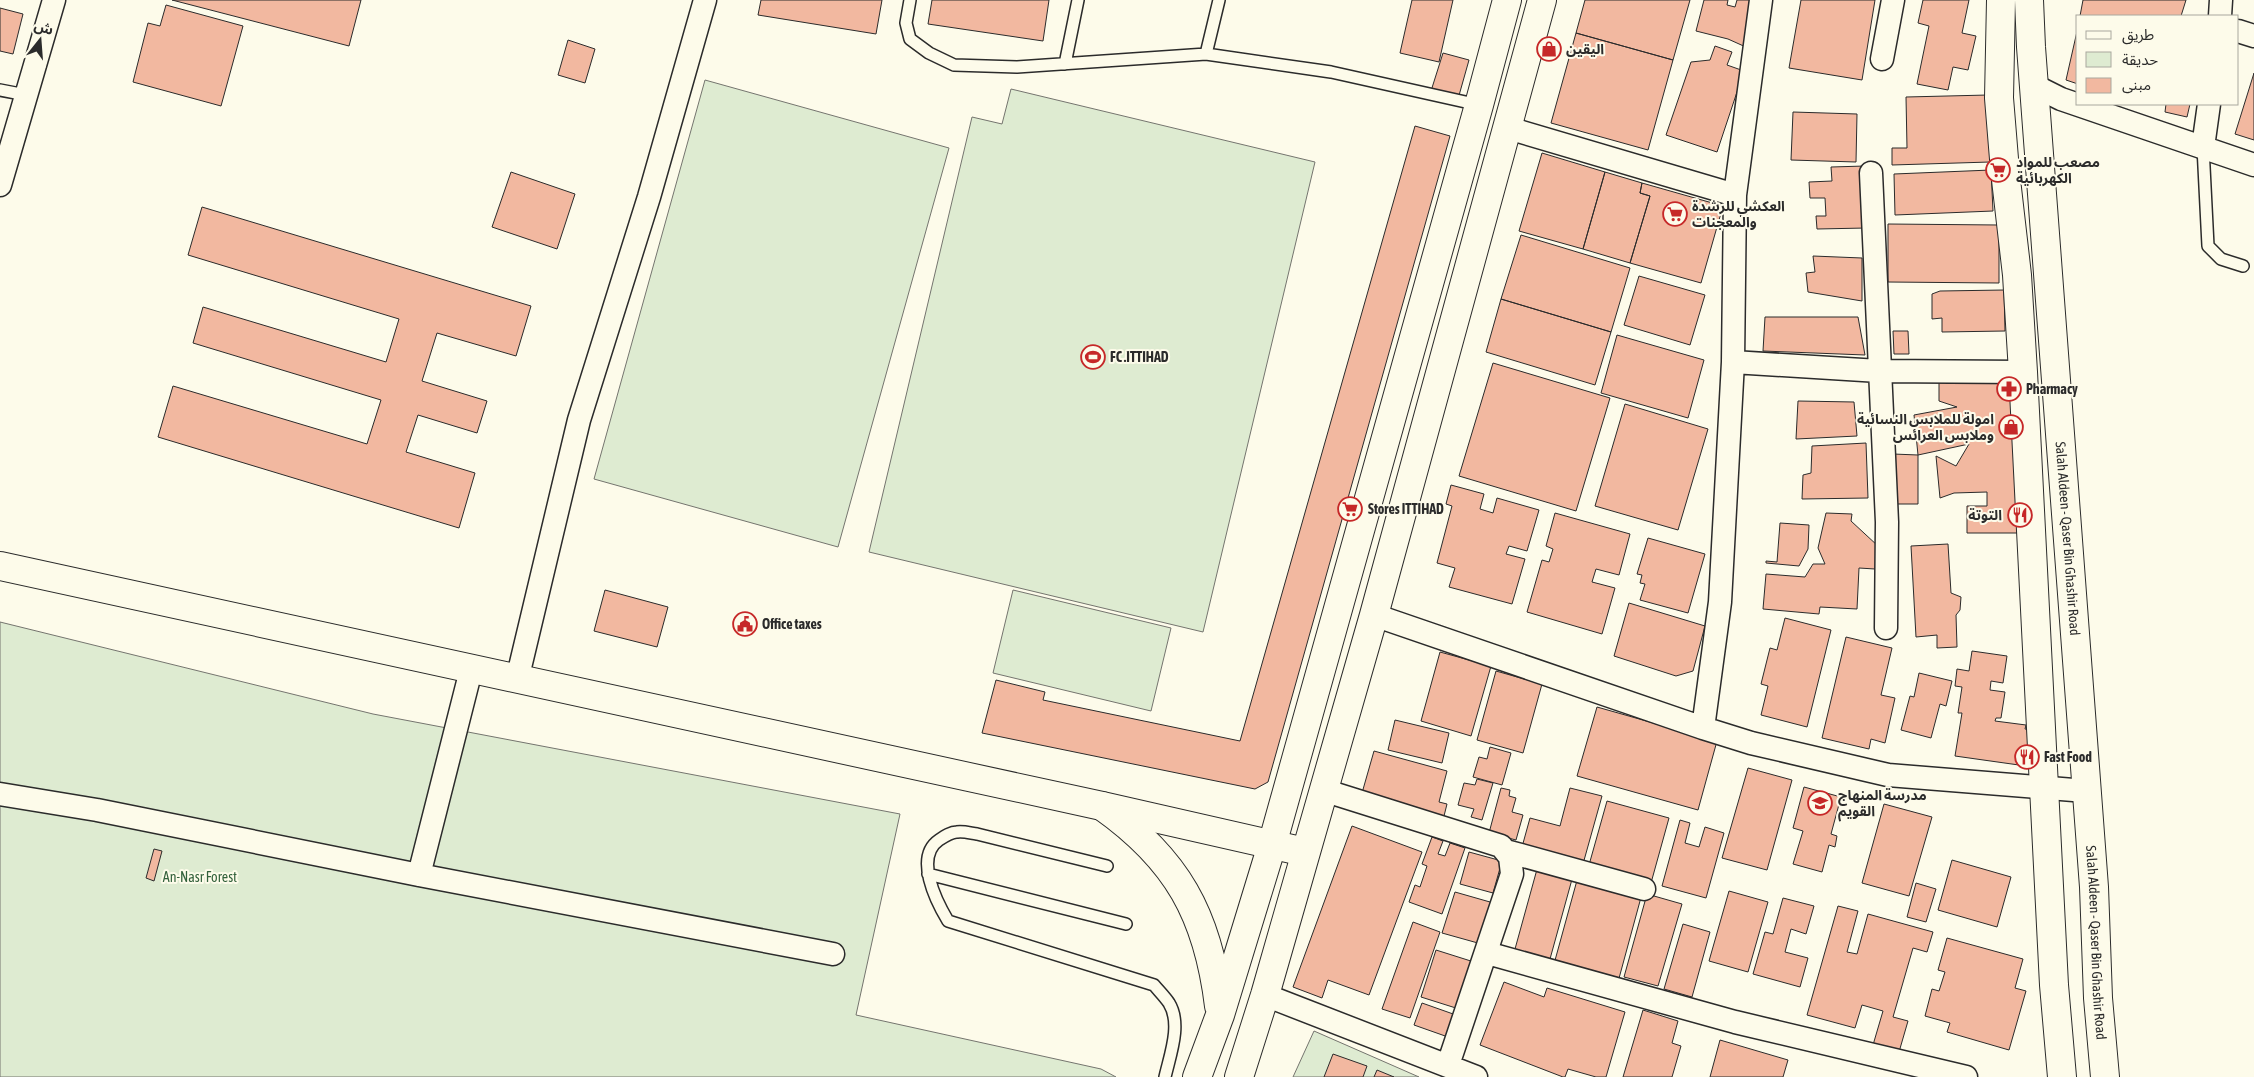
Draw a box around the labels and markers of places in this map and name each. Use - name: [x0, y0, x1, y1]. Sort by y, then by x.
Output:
- shop icon: اليقين: [1536, 36, 1562, 62]
- place label: اليقين: [1566, 41, 1604, 57]
- place label: مصعب للمواد الكهربائية: [2016, 154, 2100, 187]
- supermarket icon: مصعب للمواد الكهربائية: [1985, 157, 2011, 183]
- place label: العكشي للرشدة والمعجنات: [1692, 198, 1785, 230]
- supermarket icon: العكشي للرشدة والمعجنات: [1662, 201, 1688, 227]
- sports icon: FC .ITTIHAD: [1080, 344, 1106, 370]
- place label: FC .ITTIHAD: [1110, 349, 1169, 365]
- pharmacy icon: Pharmacy: [1996, 376, 2022, 402]
- place label: Pharmacy: [2026, 381, 2078, 397]
- place label: امولة للملابس النسائية وملابس العرائس: [1857, 411, 1994, 444]
- shop icon: امولة للملابس النسائية وملابس العرائس: [1998, 414, 2024, 440]
- supermarket icon: Stores ITTIHAD: [1337, 496, 1363, 522]
- place label: Stores ITTIHAD: [1368, 501, 1444, 517]
- restaurant icon: التوتة: [2007, 502, 2033, 528]
- place label: التوتة: [1968, 507, 2002, 523]
- public building icon: Office taxes: [732, 611, 758, 637]
- place label: Office taxes: [762, 616, 822, 632]
- restaurant icon: Fast Food: [2014, 744, 2040, 770]
- place label: Fast Food: [2044, 749, 2092, 765]
- place label: مدرسة المنهاج القويم: [1838, 787, 1927, 822]
- school or university icon: مدرسة المنهاج القويم: [1807, 790, 1833, 816]

